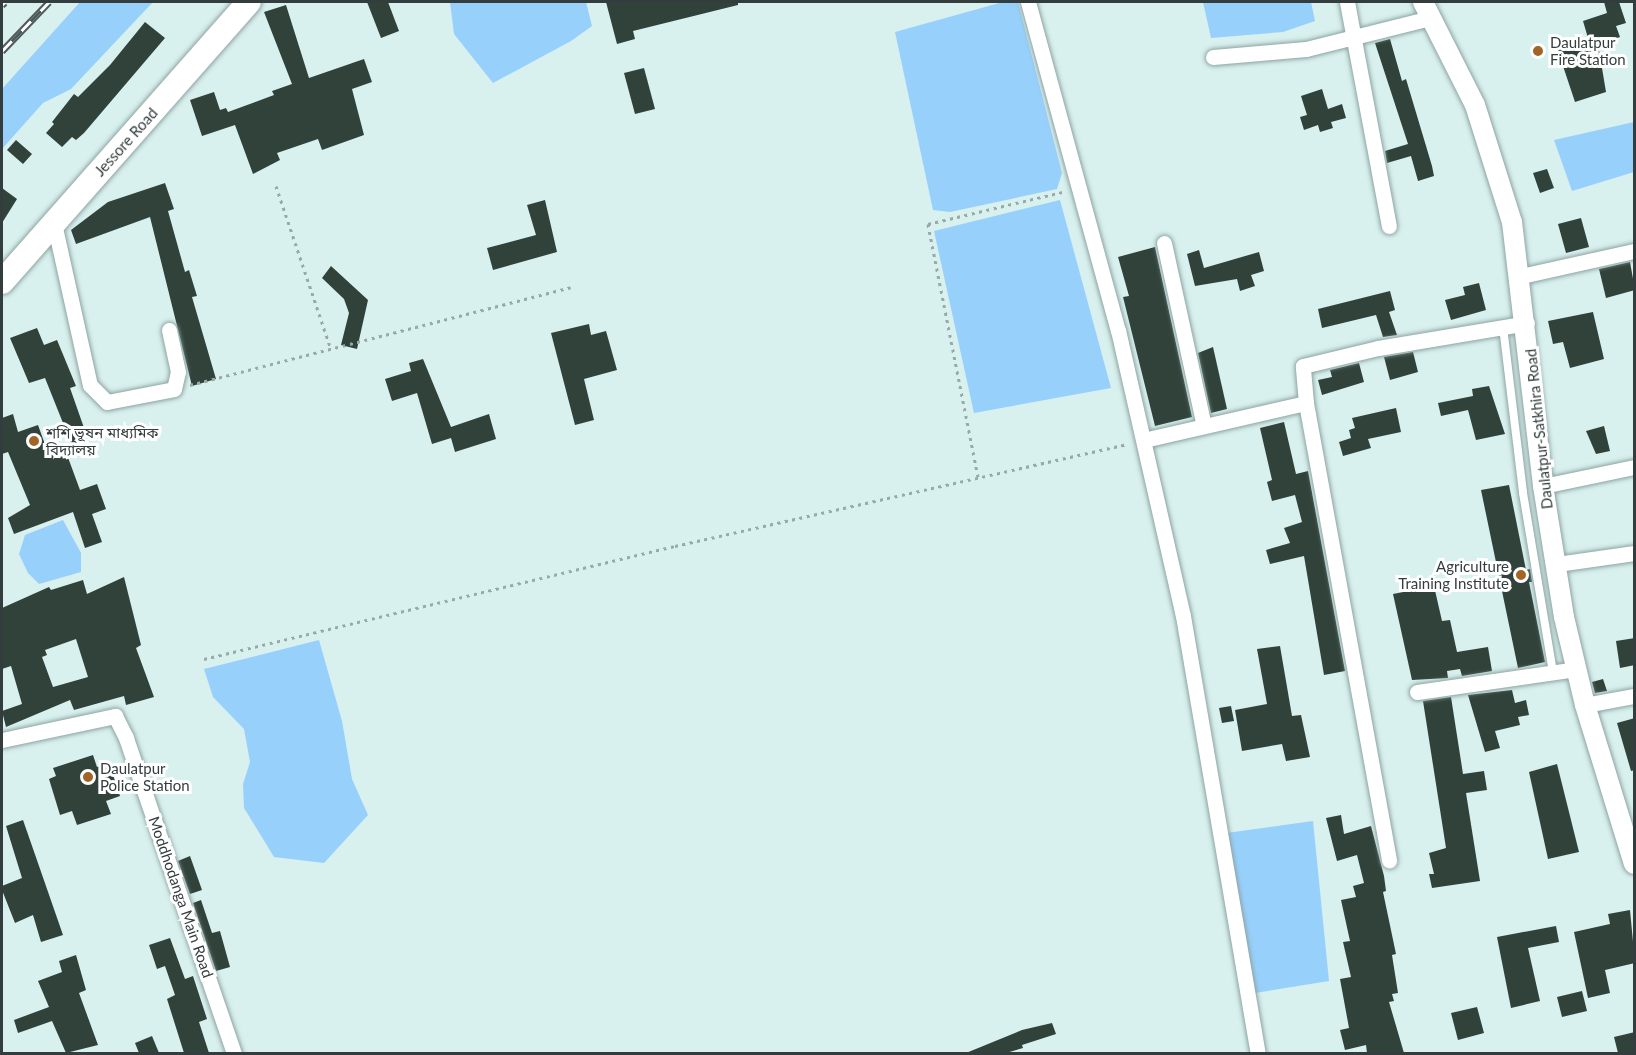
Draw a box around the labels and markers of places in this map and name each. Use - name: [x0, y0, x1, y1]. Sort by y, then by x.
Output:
- place label: Daulatpur Fire Station: [1550, 33, 1626, 68]
- marker: Daulatpur Fire Station: [1531, 44, 1545, 58]
- place label: শশি ভূষন মাধ্যমিক বিদ্যালয়: [46, 423, 158, 458]
- marker: শশি ভূষন মাধ্যমিক বিদ্যালয়: [27, 434, 41, 448]
- place label: Agriculture Training Institute: [1398, 557, 1509, 592]
- marker: Agriculture Training Institute: [1514, 568, 1528, 582]
- place label: Daulatpur Police Station: [100, 759, 190, 794]
- marker: Daulatpur Police Station: [81, 770, 95, 784]

